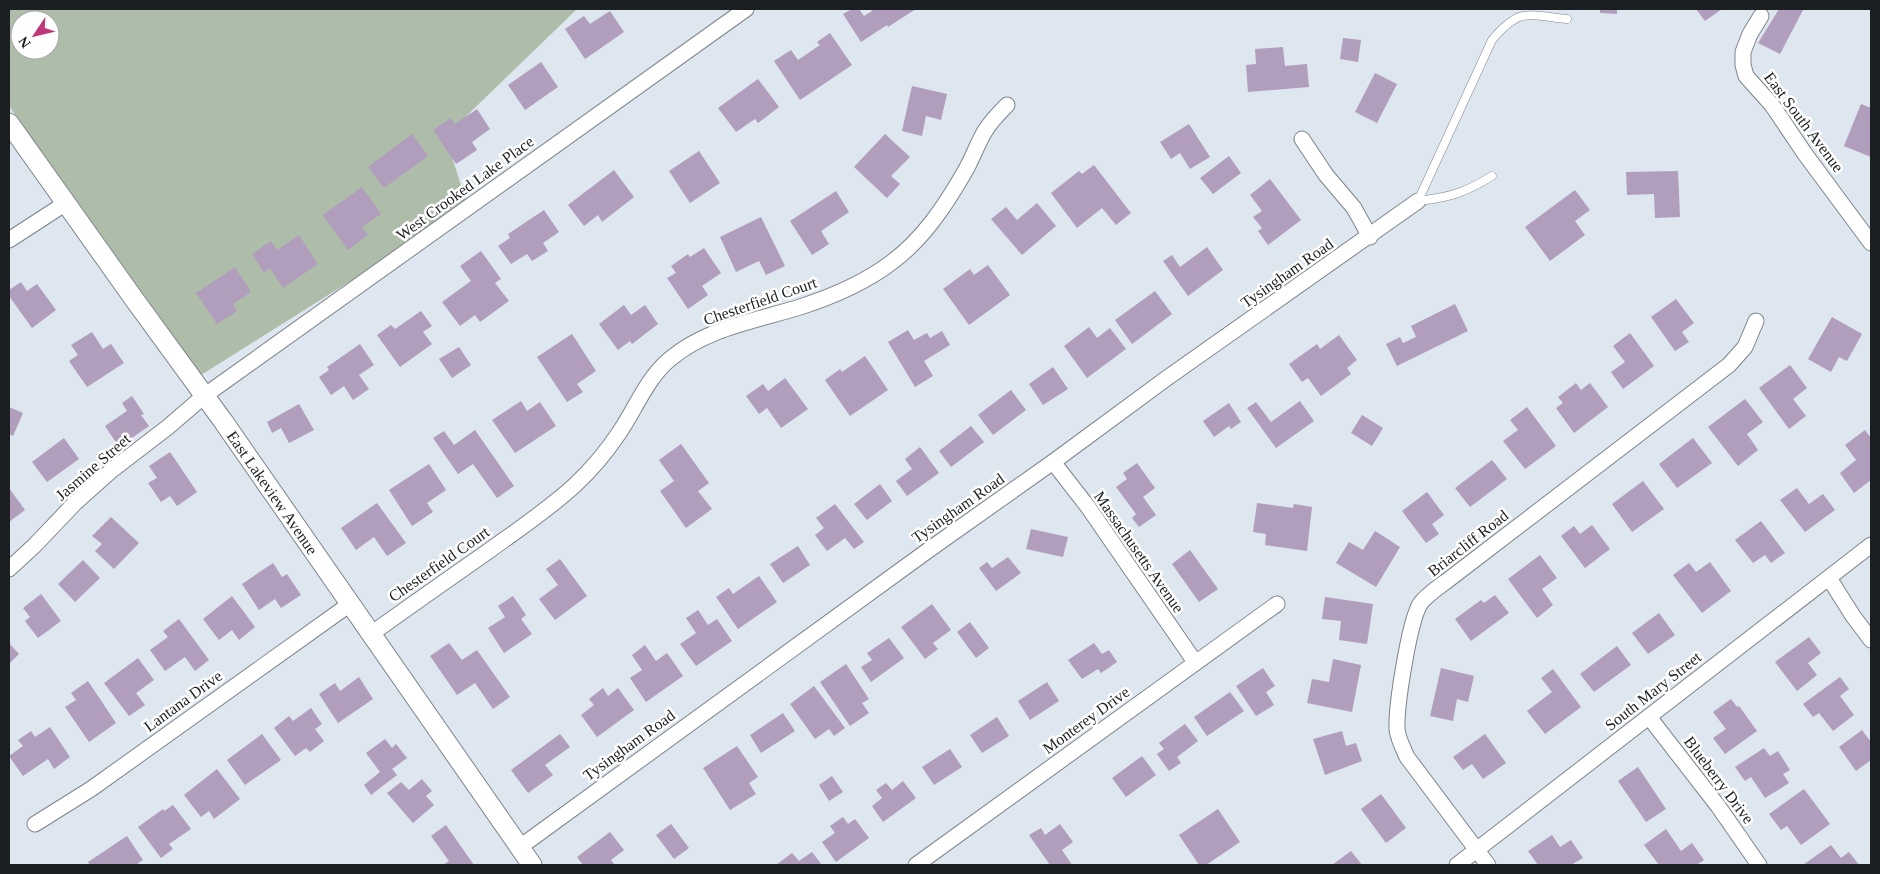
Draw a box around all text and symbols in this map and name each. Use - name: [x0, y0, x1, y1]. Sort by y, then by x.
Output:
- north arrow: [10, 10, 60, 60]
- text: N: [16, 34, 34, 51]
- street label: East South Avenue: [1761, 69, 1847, 175]
- street label: West Crooked Lake Place: [393, 133, 537, 243]
- street label: Tysingham Road: [1238, 235, 1337, 312]
- street label: Chesterfield Court: [701, 273, 819, 328]
- street label: East Lakeview Avenue: [224, 428, 322, 557]
- street label: Jasmine Street: [52, 430, 134, 504]
- street label: Tysingham Road: [909, 470, 1008, 547]
- street label: Massachusetts Avenue: [1091, 488, 1187, 616]
- street label: Briarcliff Road: [1425, 506, 1511, 580]
- street label: Chesterfield Court: [386, 523, 493, 605]
- street label: South Mary Street: [1602, 648, 1706, 735]
- street label: Lantana Drive: [141, 667, 225, 735]
- street label: Monterey Drive: [1039, 683, 1133, 758]
- street label: Tysingham Road: [580, 706, 679, 785]
- street label: Blueberry Drive: [1680, 733, 1757, 827]

